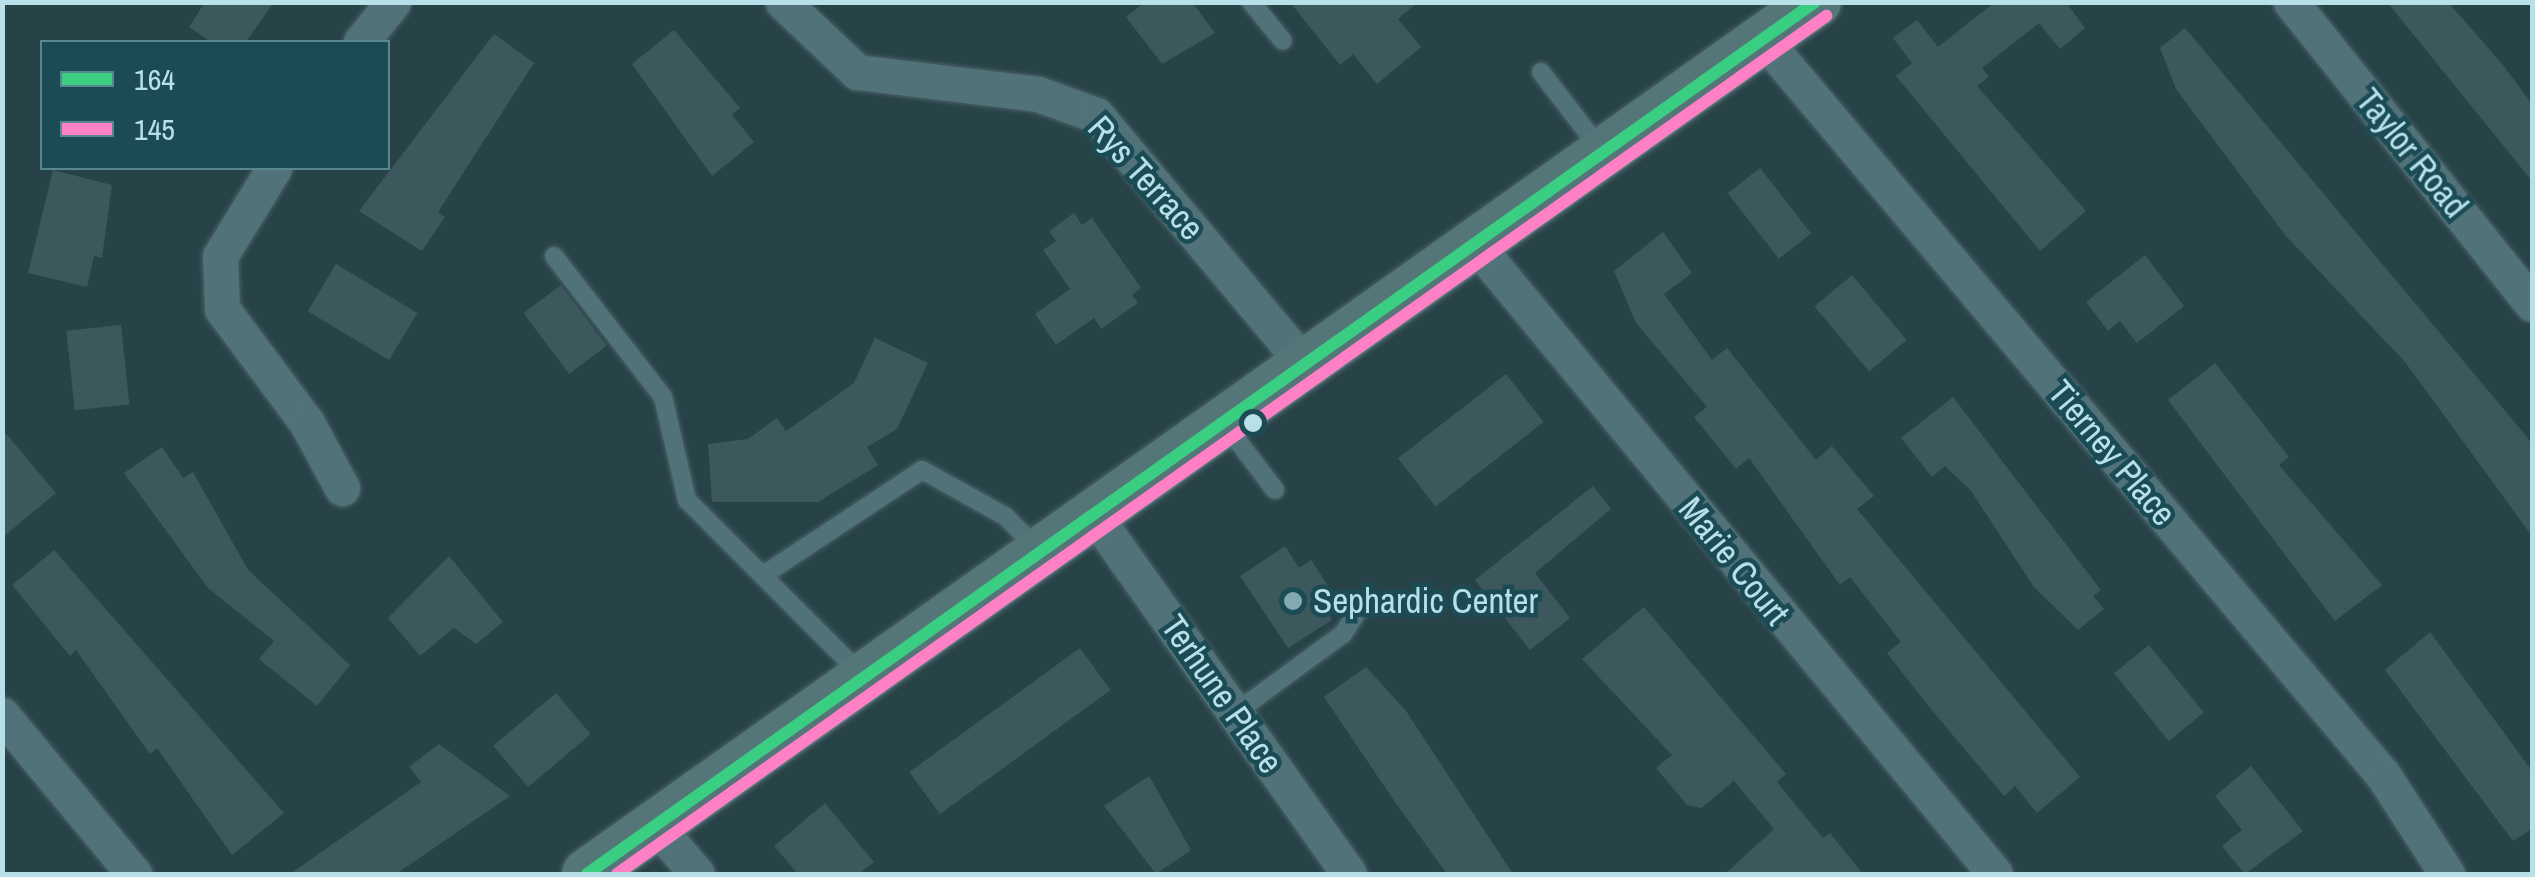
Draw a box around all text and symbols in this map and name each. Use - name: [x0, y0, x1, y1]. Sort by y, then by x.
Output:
- legend: [40, 40, 390, 170]
- text: 164: [134, 59, 175, 99]
- street label: Taylor Road: [2347, 80, 2477, 226]
- street label: Rys Terrace: [1079, 107, 1213, 249]
- text: 145: [134, 109, 175, 149]
- street label: Tierney Place: [2039, 372, 2185, 534]
- unlabelled marker: [1243, 413, 1263, 433]
- street label: Marie Court: [1670, 489, 1798, 633]
- place label: Sephardic Center: [1313, 580, 1538, 622]
- marker: Sephardic Center: [1282, 590, 1304, 612]
- street label: Terhune Place: [1152, 607, 1292, 781]

